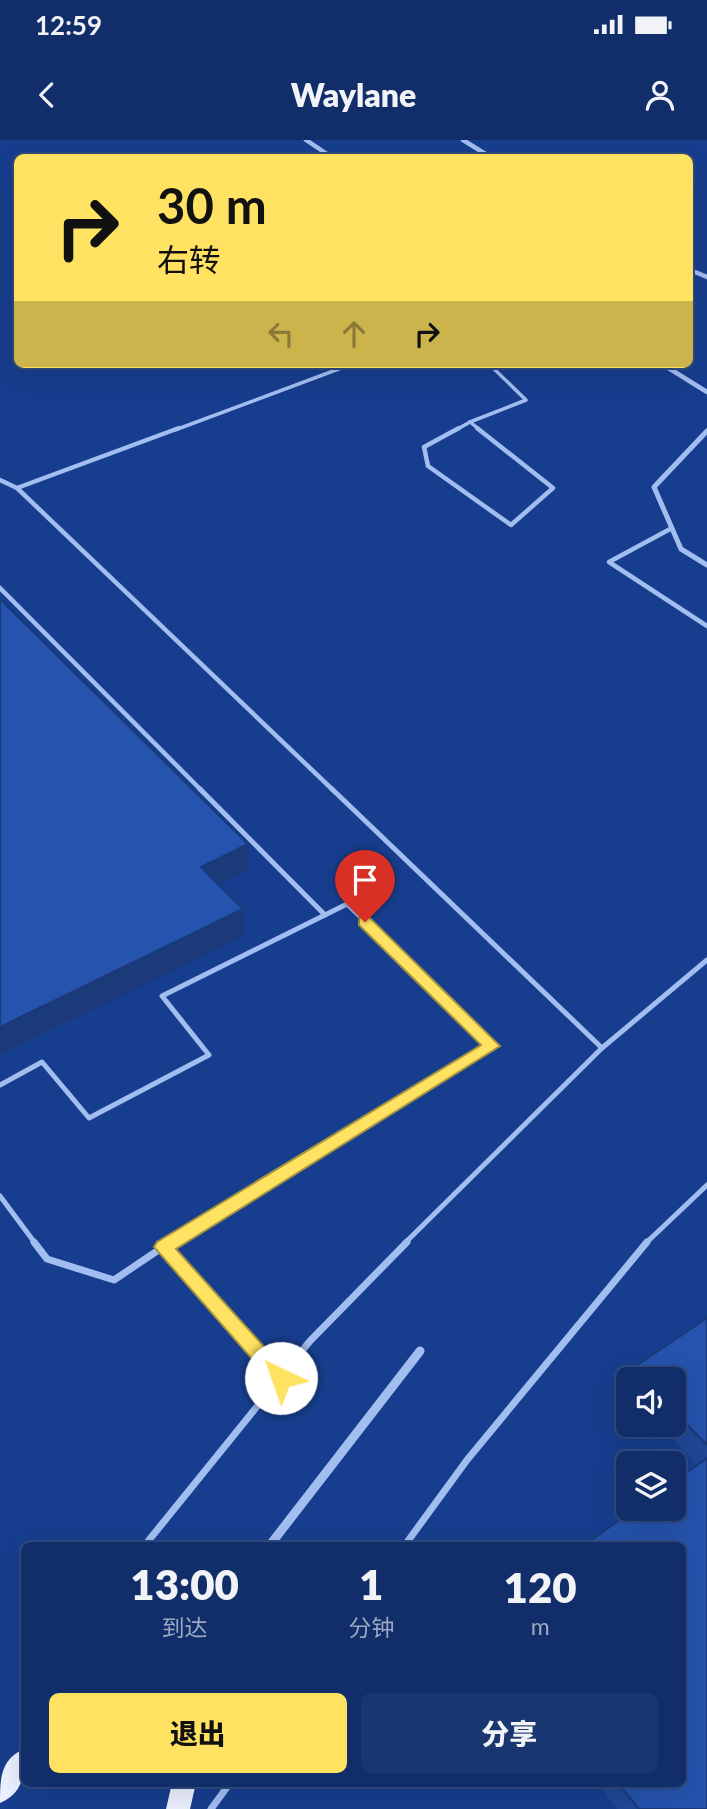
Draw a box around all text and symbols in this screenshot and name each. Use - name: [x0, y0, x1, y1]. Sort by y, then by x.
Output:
- text: 12:59: [35, 9, 102, 41]
- text: Waylane: [291, 75, 416, 114]
- icon: back: [28, 76, 66, 114]
- icon: person: [641, 76, 679, 114]
- text: 30 m: [157, 176, 267, 234]
- icon: right: [42, 182, 133, 273]
- text: 右转: [157, 240, 221, 279]
- icon: left: [262, 315, 300, 353]
- icon: ahead: [335, 315, 373, 353]
- icon: right: [408, 315, 446, 353]
- pin: [335, 850, 395, 922]
- icon: arrive: [346, 861, 384, 899]
- position arrow: [244, 1341, 318, 1415]
- map controls: [616, 1367, 686, 1521]
- button: sound: [616, 1367, 686, 1437]
- button: layers: [616, 1451, 686, 1521]
- text: 13:00: [130, 1559, 239, 1609]
- text: 1: [359, 1559, 383, 1609]
- text: 120: [504, 1562, 577, 1612]
- text: m: [531, 1612, 550, 1640]
- text: 到达: [162, 1613, 208, 1641]
- text: 分钟: [348, 1613, 394, 1641]
- button: 退出: [49, 1693, 347, 1773]
- button: 分享: [361, 1693, 658, 1773]

